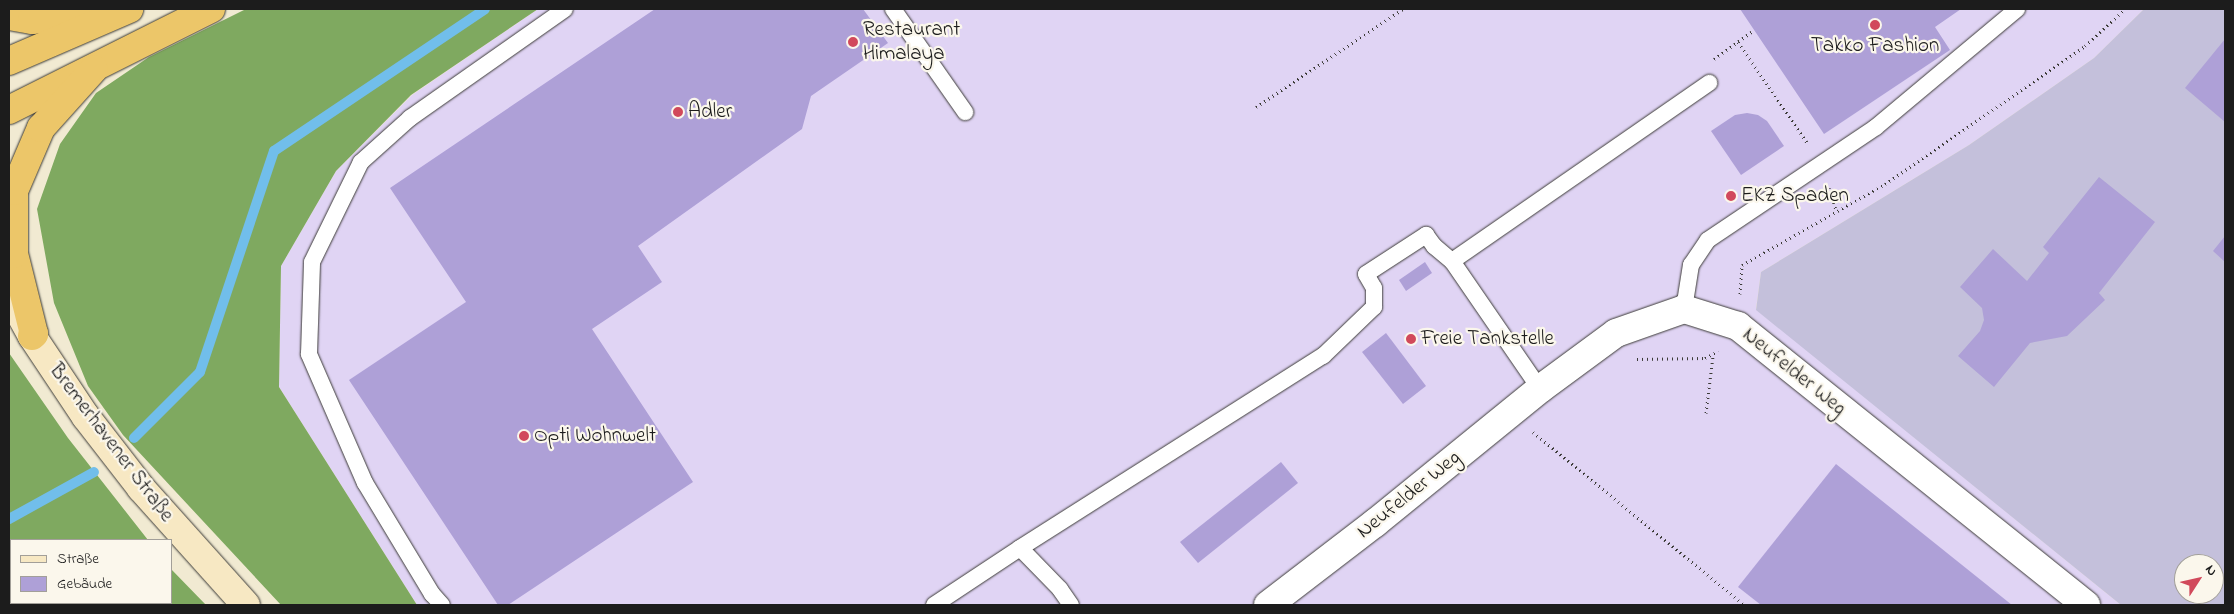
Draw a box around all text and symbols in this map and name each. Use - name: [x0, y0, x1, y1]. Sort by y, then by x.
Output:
- place label: Restaurant Himalaya: [863, 17, 960, 67]
- marker: Takko Fashion: [1869, 19, 1881, 31]
- place label: Takko Fashion: [1811, 33, 1939, 59]
- marker: Restaurant Himalaya: [847, 36, 859, 48]
- place label: Adler: [688, 99, 732, 125]
- marker: Adler: [672, 106, 684, 118]
- place label: EKZ Spaden: [1741, 183, 1849, 209]
- marker: EKZ Spaden: [1725, 190, 1737, 202]
- street label: Neufelder Weg: [1737, 322, 1851, 422]
- place label: Freie Tankstelle: [1421, 326, 1554, 352]
- marker: Freie Tankstelle: [1405, 333, 1417, 345]
- street label: Bremerhavener Straße: [43, 359, 179, 527]
- place label: Opti Wohnwelt: [534, 423, 656, 449]
- marker: Opti Wohnwelt: [518, 430, 530, 442]
- street label: Neufelder Weg: [1352, 445, 1466, 545]
- legend: [10, 539, 172, 604]
- text: Straße: [57, 548, 99, 570]
- north arrow: [2174, 554, 2224, 604]
- text: N: [2200, 561, 2222, 581]
- text: Gebäude: [57, 573, 112, 595]

